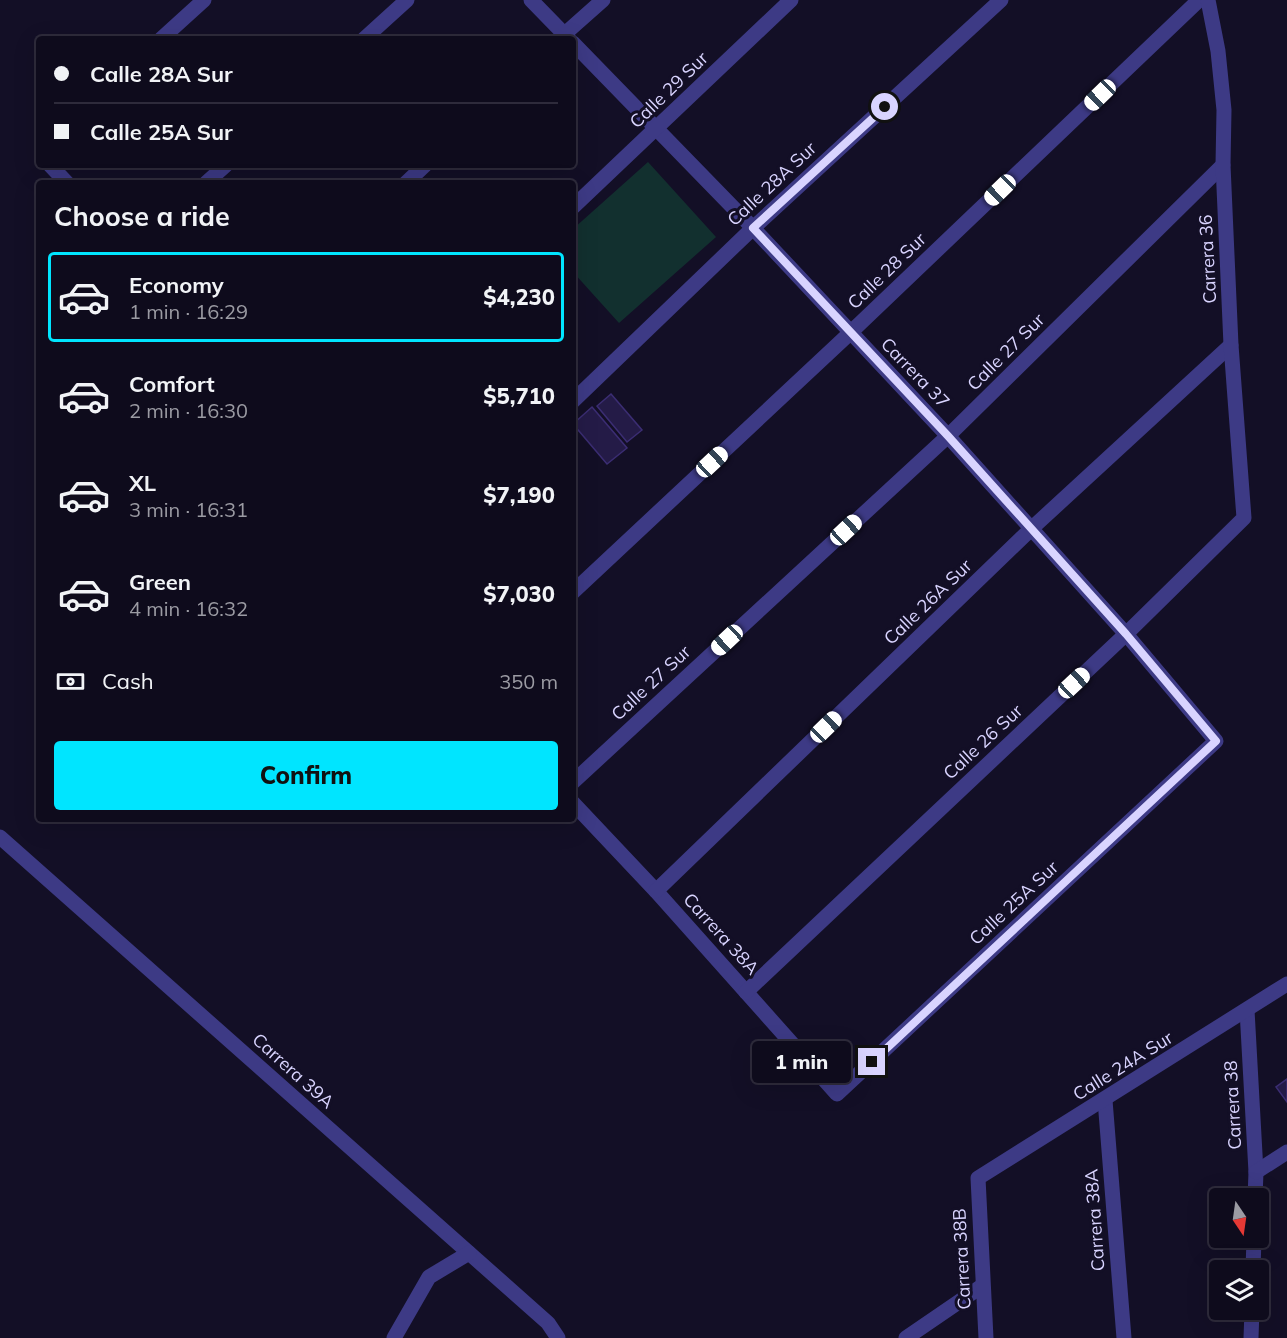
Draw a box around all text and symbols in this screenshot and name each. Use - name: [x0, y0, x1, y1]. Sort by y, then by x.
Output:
- street label: Calle 29 Sur: [625, 46, 713, 133]
- text: Calle 28A Sur: [90, 60, 233, 88]
- car: [1081, 76, 1119, 114]
- route start: [871, 93, 898, 120]
- text: Calle 25A Sur: [90, 118, 233, 146]
- street label: Calle 28A Sur: [722, 136, 821, 231]
- car: [981, 171, 1019, 209]
- text: Choose a ride: [54, 199, 230, 233]
- street label: Carrera 36: [1194, 214, 1221, 304]
- street label: Calle 28 Sur: [843, 227, 931, 314]
- icon: car: [57, 270, 111, 324]
- text: Economy: [129, 271, 224, 299]
- text: $4,230: [483, 283, 555, 311]
- text: 1 min · 16:29: [129, 299, 248, 324]
- street label: Calle 27 Sur: [962, 308, 1050, 395]
- street label: Carrera 37: [876, 333, 955, 413]
- icon: car: [57, 369, 111, 423]
- text: Comfort: [129, 370, 215, 398]
- text: $5,710: [483, 382, 555, 410]
- text: 2 min · 16:30: [129, 398, 248, 423]
- car: [693, 443, 731, 481]
- icon: car: [57, 468, 111, 522]
- text: XL: [129, 469, 156, 497]
- text: $7,190: [483, 481, 555, 509]
- text: 3 min · 16:31: [129, 497, 248, 522]
- car: [827, 511, 865, 549]
- street label: Calle 26A Sur: [879, 554, 977, 649]
- icon: car: [57, 567, 111, 621]
- text: Green: [129, 568, 191, 596]
- text: $7,030: [483, 580, 555, 608]
- text: 4 min · 16:32: [129, 596, 248, 621]
- car: [708, 621, 746, 659]
- street label: Calle 27 Sur: [606, 640, 696, 725]
- car: [1055, 664, 1093, 702]
- icon: cash: [54, 665, 87, 698]
- text: Cash: [102, 667, 154, 695]
- text: 350 m: [499, 669, 558, 694]
- street label: Calle 26 Sur: [938, 699, 1028, 784]
- car: [807, 708, 845, 746]
- button: Confirm: [54, 741, 558, 810]
- street label: Calle 25A Sur: [964, 855, 1063, 950]
- street label: Carrera 38A: [679, 888, 764, 979]
- street label: Calle 24A Sur: [1068, 1025, 1177, 1105]
- street label: Carrera 39A: [248, 1028, 339, 1113]
- callout: 1 min: [752, 1041, 851, 1083]
- route end: [858, 1048, 885, 1075]
- text: 1 min: [775, 1049, 828, 1074]
- street label: Carrera 38: [1219, 1060, 1246, 1150]
- street label: Carrera 38A: [1079, 1168, 1110, 1272]
- north arrow: [1209, 1188, 1269, 1248]
- map controls: [1209, 1188, 1269, 1320]
- street label: Carrera 38B: [947, 1208, 976, 1310]
- button: layers: [1209, 1260, 1269, 1320]

